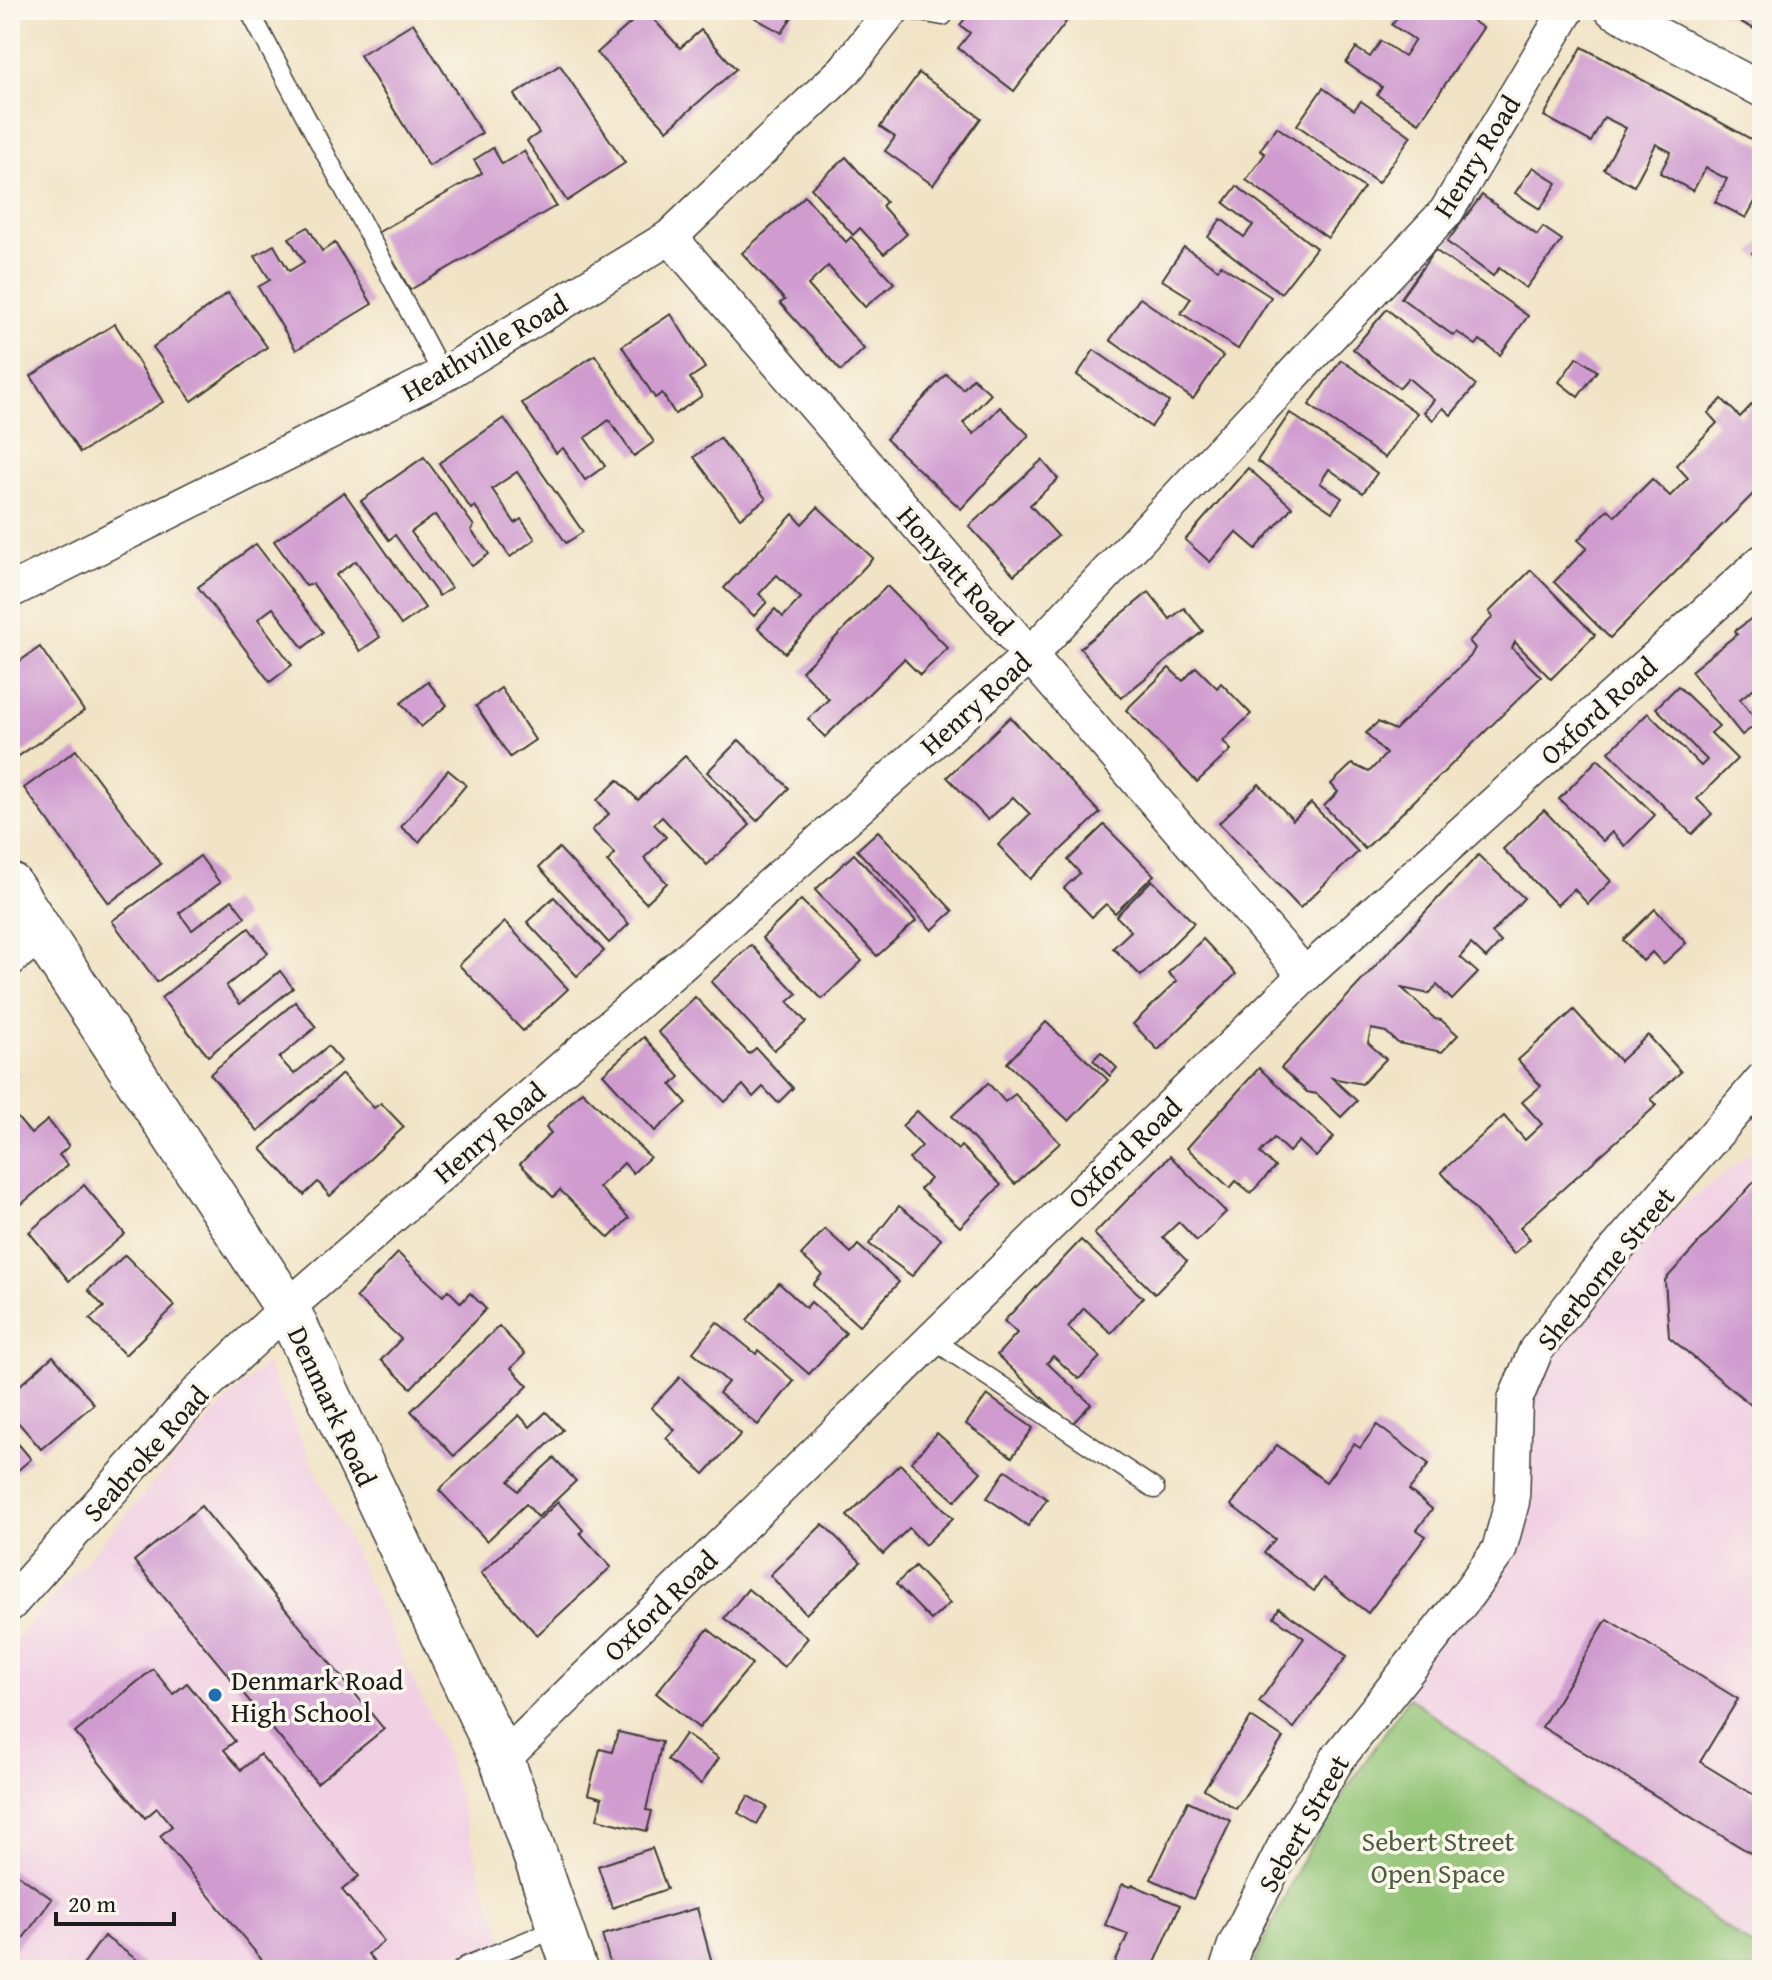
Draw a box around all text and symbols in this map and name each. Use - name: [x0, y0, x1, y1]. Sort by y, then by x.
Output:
- street label: Henry Road: [1422, 87, 1530, 225]
- street label: Heathville Road: [393, 283, 575, 411]
- street label: Honyatt Road: [888, 496, 1024, 644]
- street label: Henry Road: [910, 642, 1040, 764]
- street label: Oxford Road: [1530, 646, 1666, 774]
- street label: Henry Road: [424, 1071, 554, 1193]
- street label: Oxford Road: [1057, 1087, 1191, 1217]
- street label: Sherborne Street: [1526, 1177, 1684, 1359]
- street label: Denmark Road: [278, 1319, 388, 1493]
- street label: Seabroke Road: [72, 1376, 218, 1530]
- street label: Oxford Road: [593, 1540, 727, 1670]
- place label: Denmark Road High School: [231, 1659, 404, 1732]
- marker: Denmark Road High School: [206, 1686, 224, 1704]
- street label: Sebert Street: [1247, 1746, 1359, 1899]
- park label: Sebert Street Open Space: [1362, 1820, 1515, 1893]
- scale bar: [56, 1876, 174, 1926]
- text: 20 m: [68, 1886, 116, 1921]

